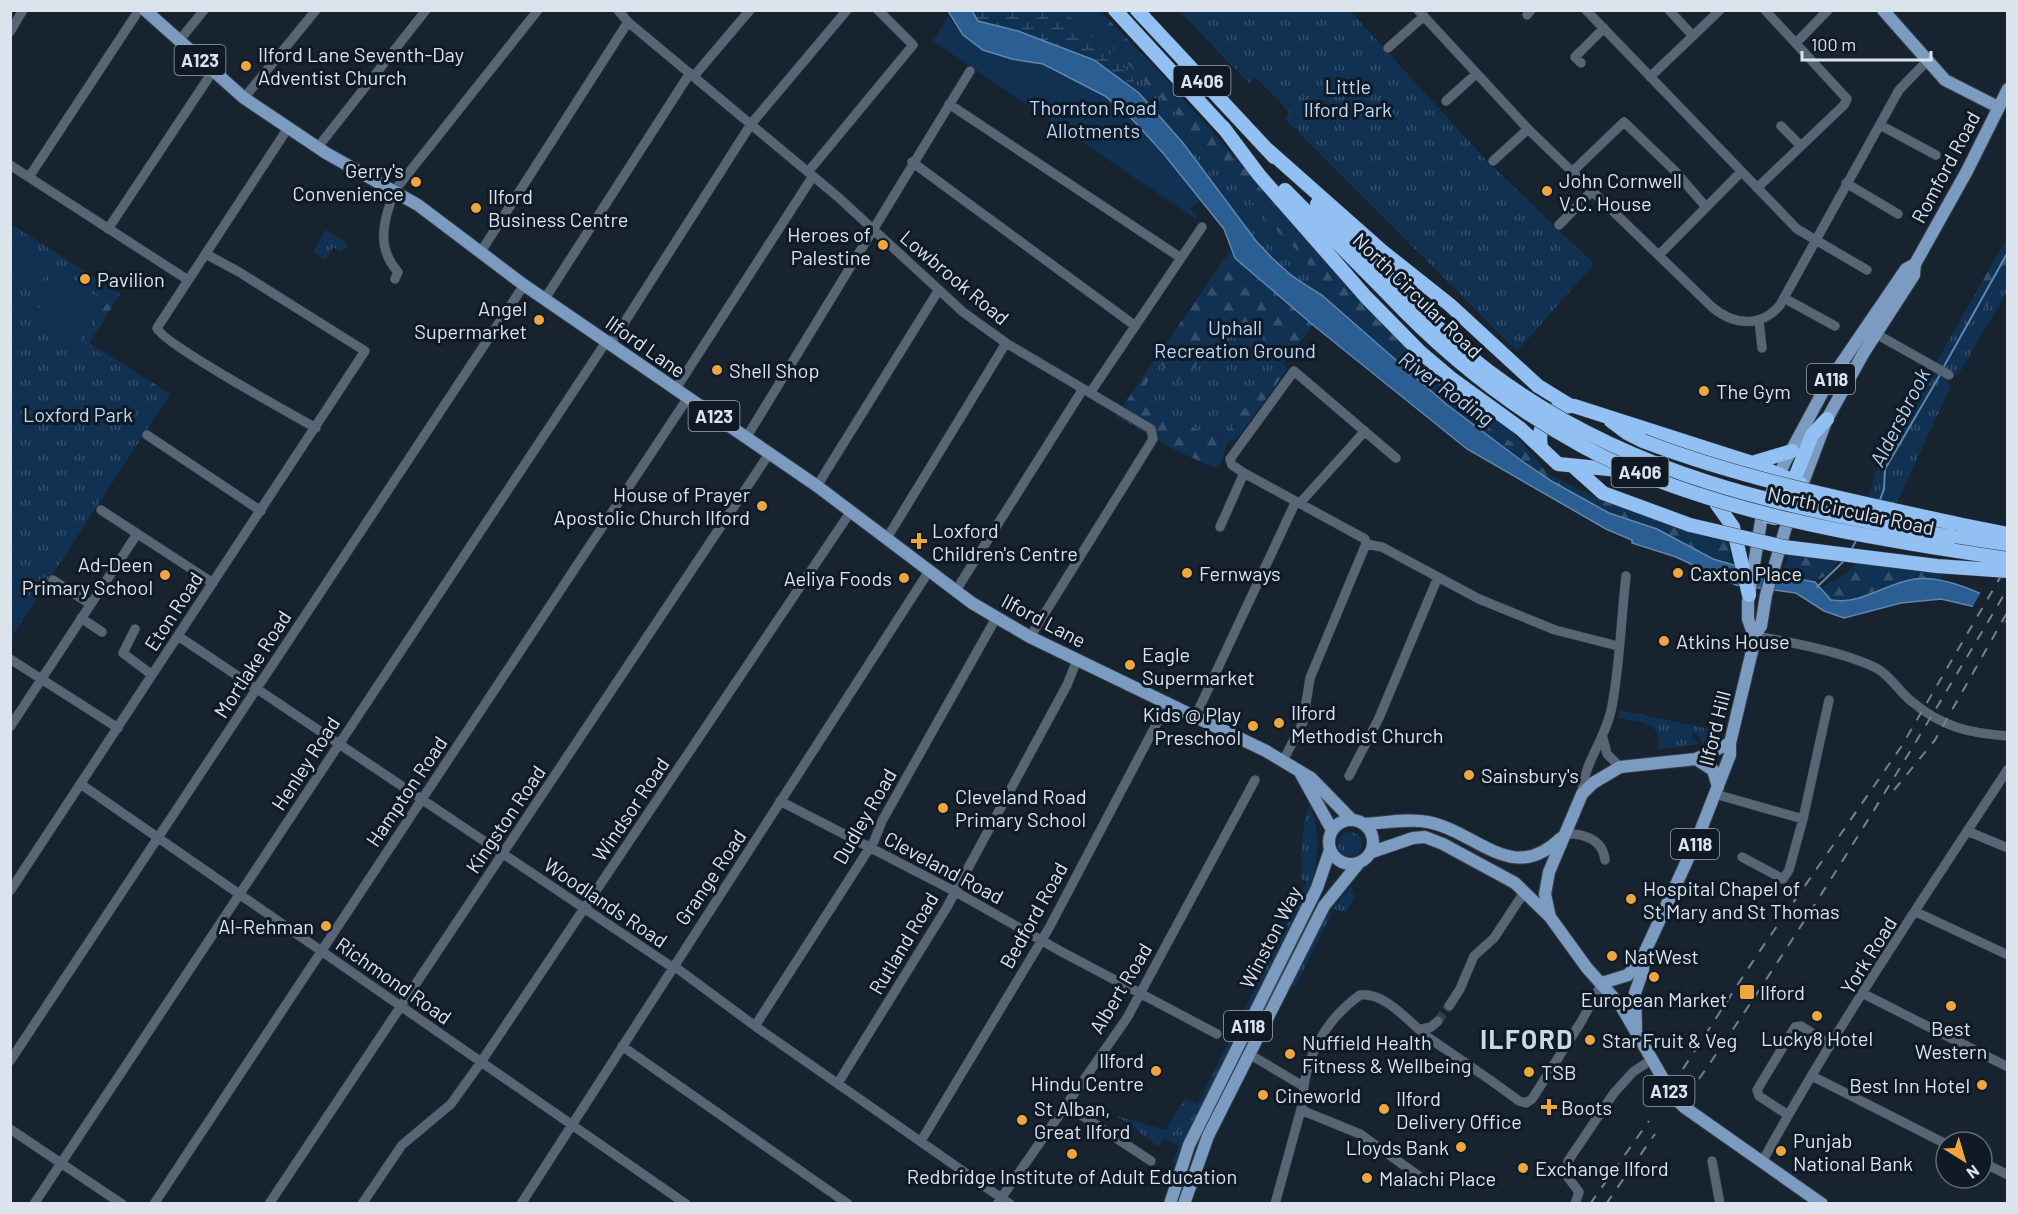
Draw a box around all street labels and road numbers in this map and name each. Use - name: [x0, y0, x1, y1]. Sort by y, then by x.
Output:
- road number: A123: [174, 45, 226, 75]
- road number: A406: [1174, 66, 1230, 96]
- street label: Romford Road: [1906, 107, 1984, 227]
- street label: Lowbrook Road: [896, 225, 1014, 329]
- street label: North Circular Road: [1349, 227, 1487, 363]
- street label: Ilford Lane: [602, 310, 690, 382]
- road number: A118: [1807, 364, 1855, 394]
- road number: A123: [688, 401, 740, 431]
- road number: A406: [1612, 457, 1668, 487]
- street label: North Circular Road: [1765, 481, 1937, 539]
- street label: Eton Road: [139, 567, 207, 655]
- street label: Ilford Lane: [998, 588, 1090, 652]
- street label: Mortlake Road: [208, 606, 296, 722]
- street label: Ilford Hill: [1693, 688, 1735, 768]
- street label: Henley Road: [266, 712, 344, 814]
- street label: Hampton Road: [360, 731, 452, 851]
- street label: Windsor Road: [586, 752, 674, 866]
- street label: Kingston Road: [460, 760, 550, 878]
- street label: Dudley Road: [827, 764, 901, 868]
- street label: Grange Road: [669, 825, 751, 929]
- street label: Cleveland Road: [880, 826, 1008, 908]
- road number: A118: [1671, 829, 1719, 859]
- street label: Woodlands Road: [540, 852, 672, 952]
- street label: Bedford Road: [994, 858, 1072, 972]
- street label: Winston Way: [1234, 882, 1306, 992]
- street label: Rutland Road: [863, 888, 943, 998]
- street label: York Road: [1835, 912, 1901, 998]
- street label: Richmond Road: [332, 931, 456, 1029]
- street label: Albert Road: [1084, 938, 1156, 1038]
- road number: A118: [1224, 1011, 1272, 1041]
- road number: A123: [1644, 1076, 1694, 1106]

